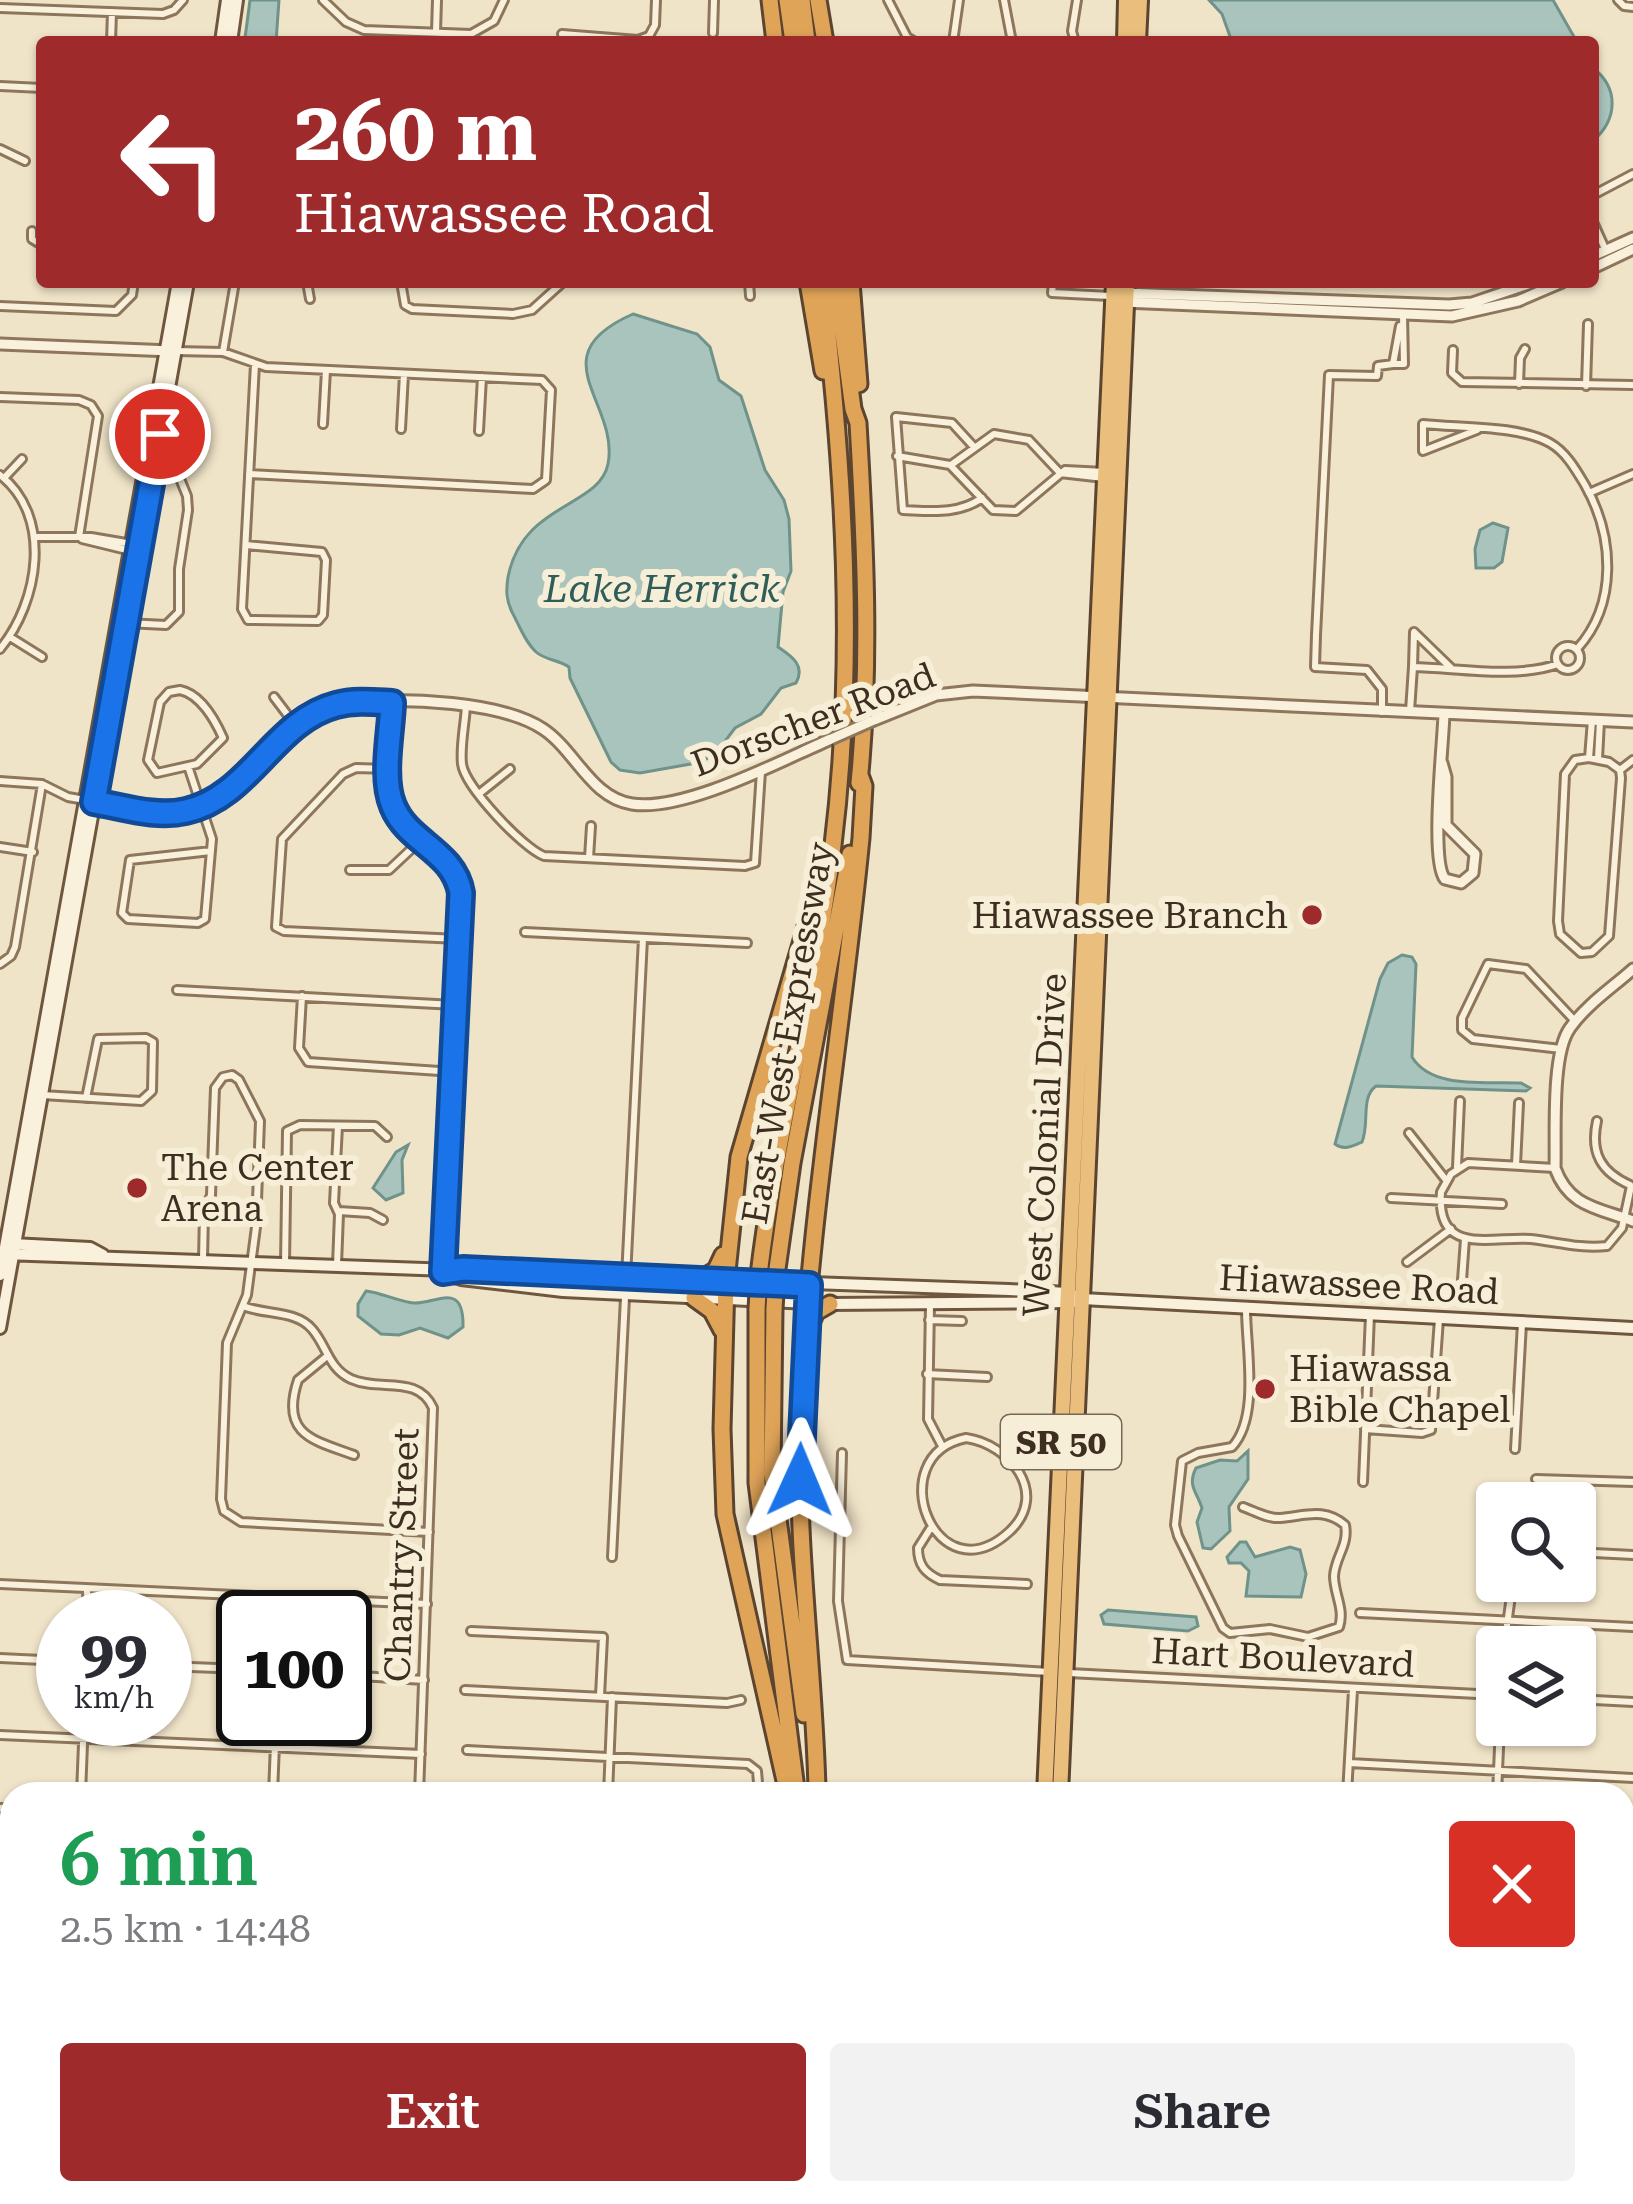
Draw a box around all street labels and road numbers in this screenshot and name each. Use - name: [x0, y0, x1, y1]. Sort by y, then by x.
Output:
- street label: Dorscher Road: [686, 654, 941, 786]
- street label: East-West Expressway: [734, 838, 842, 1227]
- street label: West Colonial Drive: [1015, 972, 1075, 1318]
- street label: Hiawassee Road: [1218, 1257, 1500, 1313]
- road number: SR 50: [1001, 1415, 1121, 1469]
- street label: Chantry Street: [377, 1427, 427, 1683]
- street label: Hart Boulevard: [1150, 1630, 1416, 1686]

